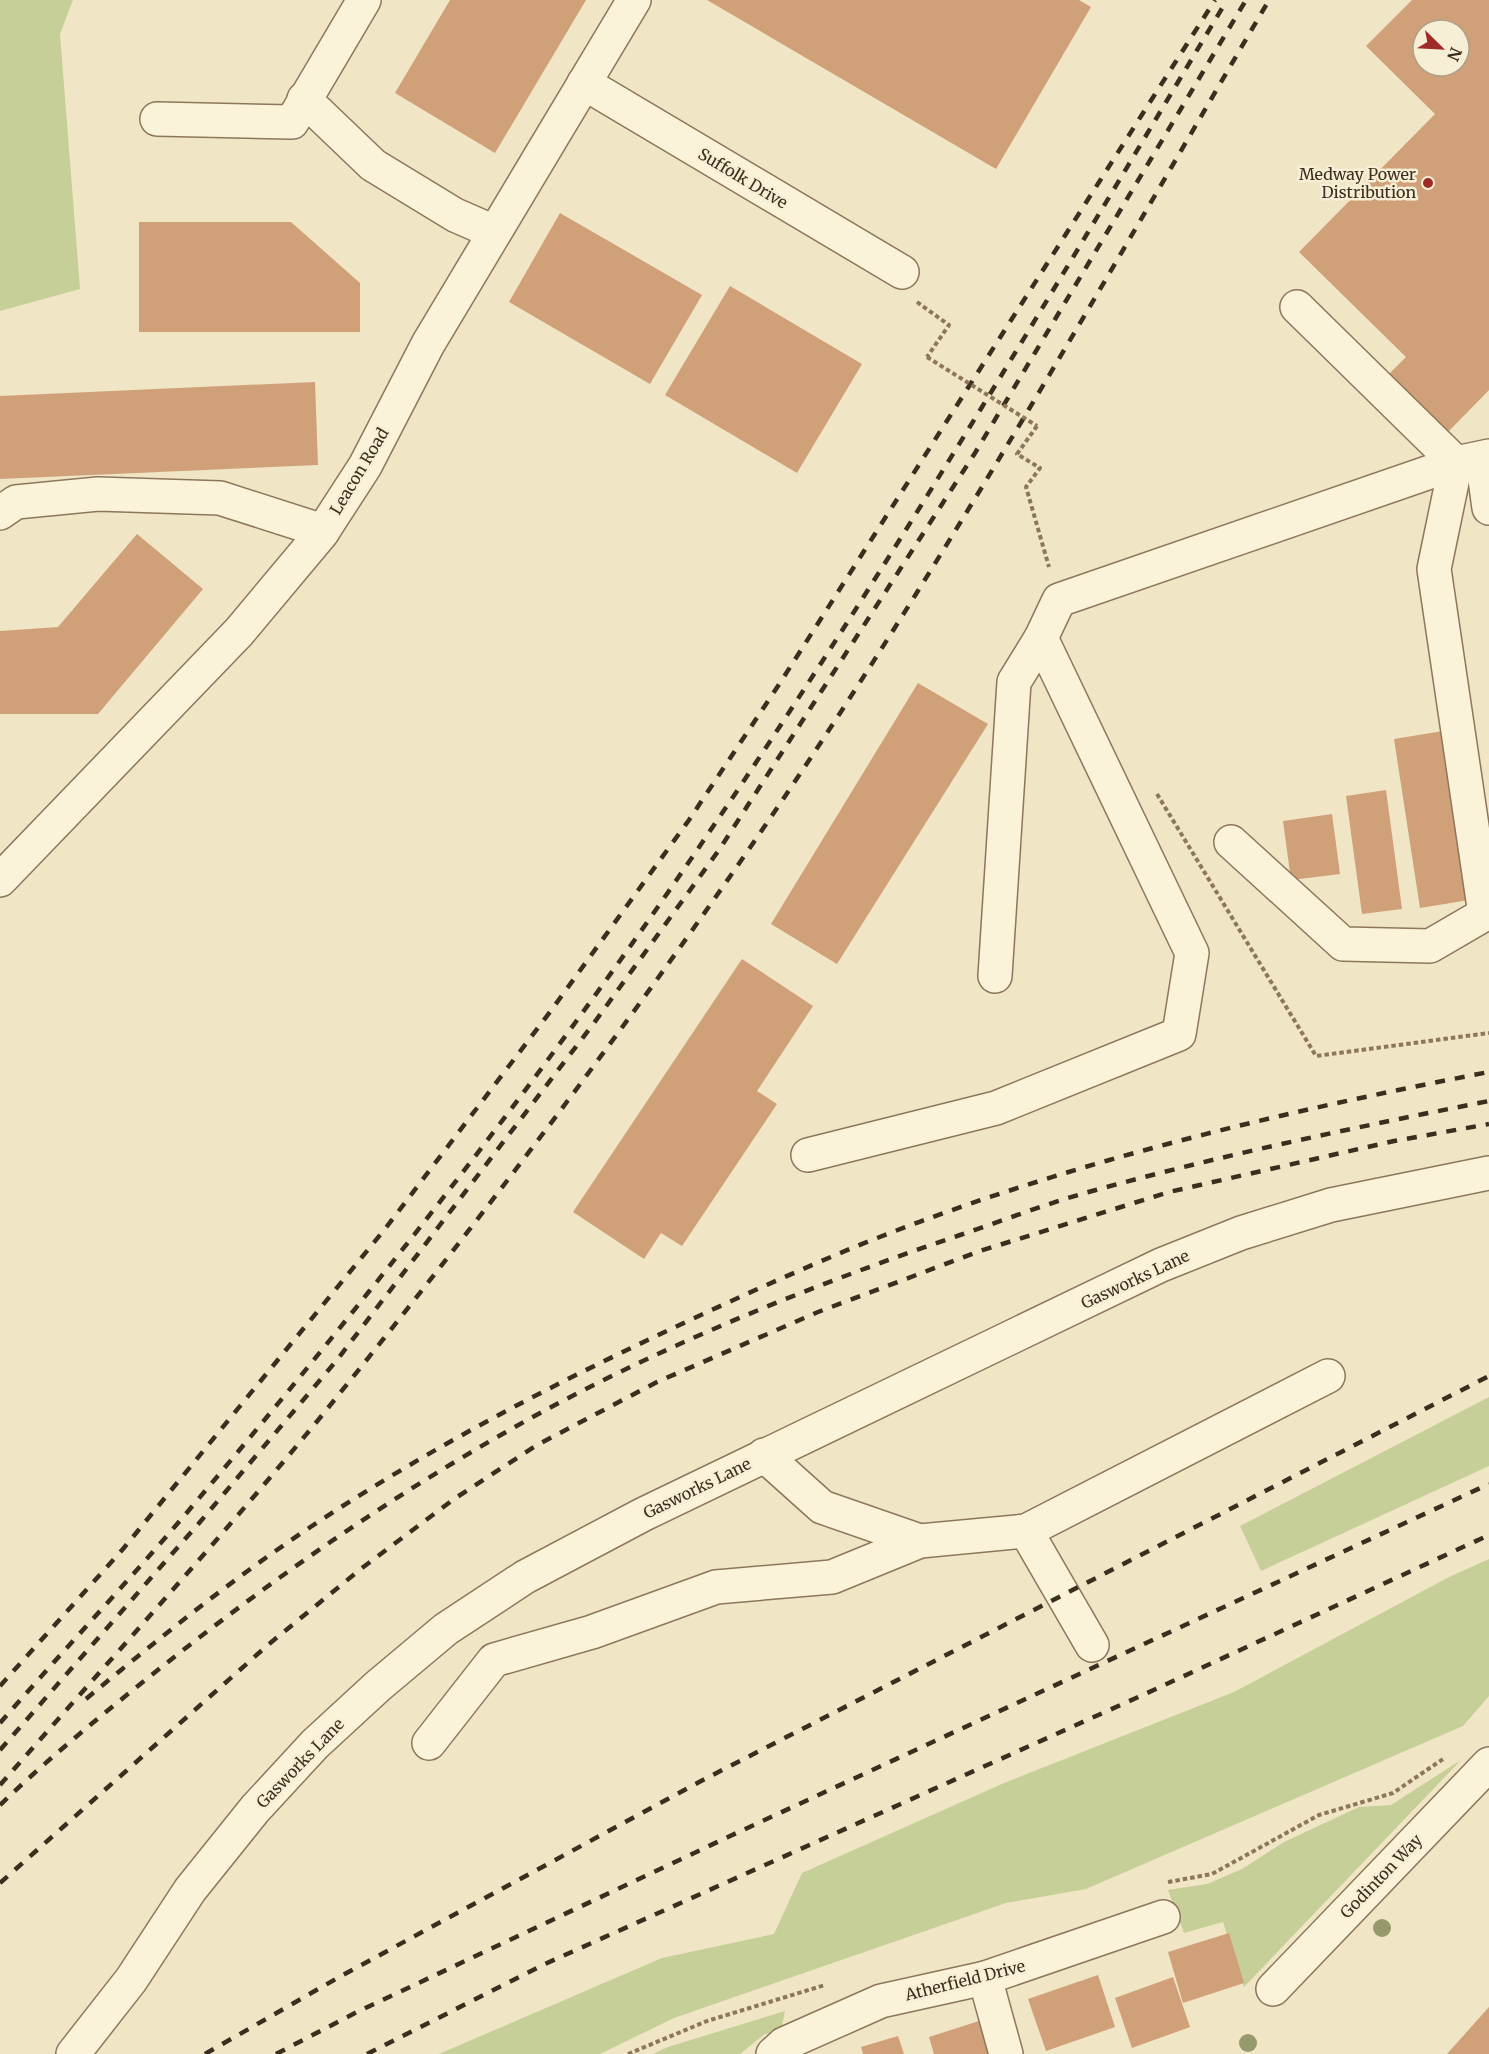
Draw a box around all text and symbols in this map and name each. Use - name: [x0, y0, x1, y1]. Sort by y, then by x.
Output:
- north arrow: [1411, 18, 1471, 78]
- text: N: [1443, 44, 1466, 64]
- street label: Suffolk Drive: [695, 143, 791, 213]
- place label: Medway Power Distribution: [1299, 164, 1416, 202]
- marker: Medway Power Distribution: [1421, 176, 1435, 190]
- street label: Leacon Road: [325, 424, 393, 518]
- street label: Gasworks Lane: [1078, 1245, 1192, 1313]
- street label: Gasworks Lane: [640, 1453, 754, 1523]
- street label: Gasworks Lane: [252, 1714, 348, 1812]
- street label: Godinton Way: [1336, 1829, 1427, 1922]
- street label: Atherfield Drive: [902, 1955, 1027, 2005]

